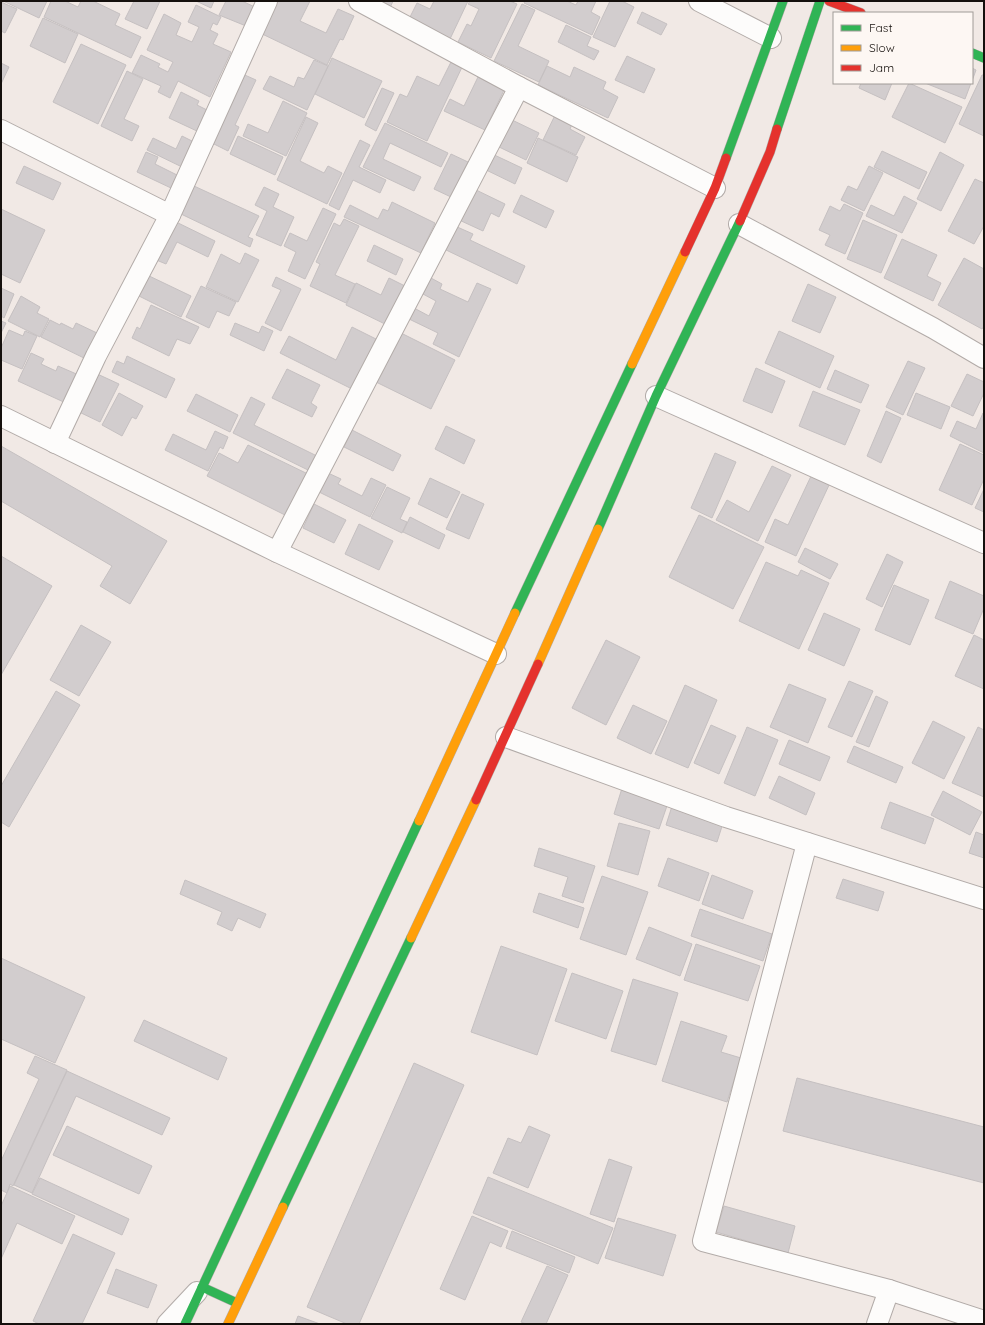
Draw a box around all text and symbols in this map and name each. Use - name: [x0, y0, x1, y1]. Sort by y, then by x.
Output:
- legend: [833, 12, 973, 84]
- text: Fast: [869, 20, 893, 35]
- text: Slow: [869, 40, 895, 55]
- text: Jam: [869, 60, 894, 75]

